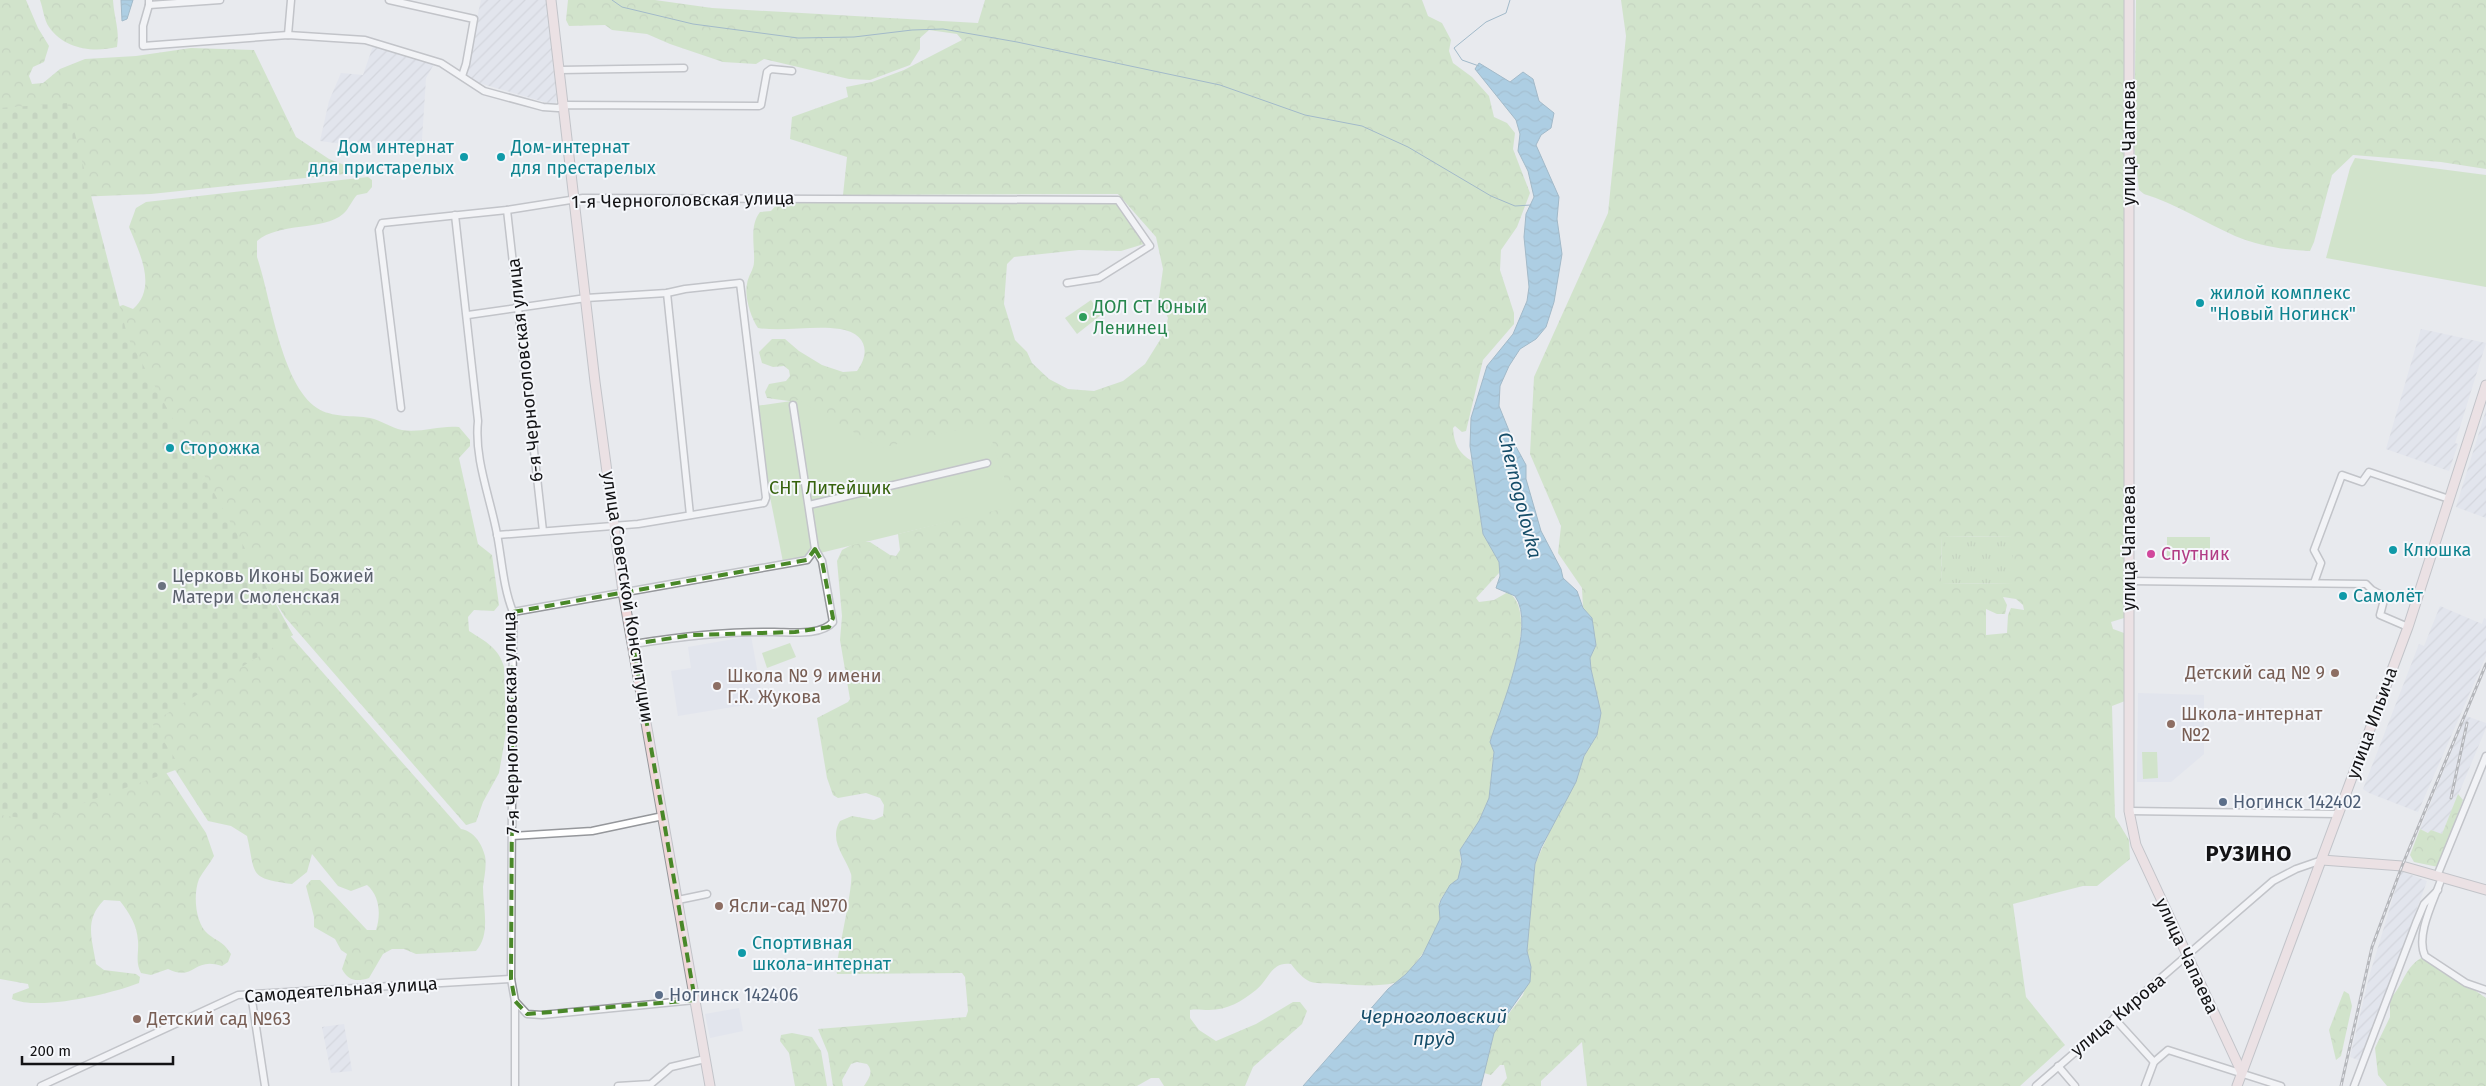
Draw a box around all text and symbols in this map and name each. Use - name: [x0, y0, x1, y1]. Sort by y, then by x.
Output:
- street label: улица Чапаева: [2118, 80, 2140, 206]
- place label: Дом интернат для пристарелых: [308, 136, 455, 179]
- place label: Дом-интернат для престарелых: [510, 136, 656, 179]
- marker: Дом интернат для пристарелых: [458, 151, 470, 163]
- marker: Дом-интернат для престарелых: [495, 151, 507, 163]
- street label: 1-я Черноголовская улица: [571, 187, 795, 213]
- street label: 6-я Черноголовская улица: [502, 257, 548, 483]
- place label: жилой комплекс "Новый Ногинск": [2210, 282, 2356, 325]
- place label: ДОЛ СТ Юный Ленинец: [1092, 296, 1208, 339]
- marker: жилой комплекс "Новый Ногинск": [2194, 297, 2206, 309]
- marker: ДОЛ СТ Юный Ленинец: [1077, 311, 1089, 323]
- water label: Chernogolovka: [1493, 430, 1547, 560]
- place label: Сторожка: [180, 437, 260, 459]
- marker: Сторожка: [164, 442, 176, 454]
- street label: улица Советской Конституции: [597, 470, 659, 724]
- park label: СНТ Литейщик: [769, 477, 892, 499]
- street label: улица Чапаева: [2118, 485, 2140, 611]
- place label: Клюшка: [2403, 539, 2471, 561]
- place label: Спутник: [2161, 543, 2230, 565]
- marker: Клюшка: [2387, 544, 2399, 556]
- marker: Спутник: [2145, 548, 2157, 560]
- place label: Церковь Иконы Божией Матери Смоленская: [172, 565, 374, 608]
- marker: Церковь Иконы Божией Матери Смоленская: [156, 580, 168, 592]
- place label: Самолёт: [2353, 585, 2424, 607]
- marker: Самолёт: [2337, 590, 2349, 602]
- street label: 7-я Черноголовская улица: [498, 611, 524, 835]
- place label: Детский сад № 9: [2184, 662, 2325, 684]
- street label: улица Ильича: [2342, 664, 2402, 782]
- place label: Школа № 9 имени Г.К. Жукова: [727, 665, 881, 708]
- marker: Детский сад № 9: [2329, 667, 2341, 679]
- marker: Школа № 9 имени Г.К. Жукова: [711, 680, 723, 692]
- place label: Школа-интернат №2: [2181, 703, 2323, 746]
- marker: Школа-интернат №2: [2165, 718, 2177, 730]
- place label: Ногинск 142402: [2233, 791, 2362, 813]
- marker: Ногинск 142402: [2217, 796, 2229, 808]
- district label: РУЗИНО: [2205, 840, 2293, 867]
- street label: улица Чапаева: [2150, 894, 2224, 1018]
- place label: Ясли-сад №70: [729, 895, 848, 917]
- marker: Ясли-сад №70: [713, 900, 725, 912]
- place label: Спортивная школа-интернат: [752, 932, 892, 975]
- marker: Спортивная школа-интернат: [736, 947, 748, 959]
- street label: улица Кирова: [2066, 969, 2170, 1061]
- street label: Самодеятельная улица: [244, 972, 438, 1008]
- place label: Ногинск 142406: [669, 984, 798, 1006]
- marker: Ногинск 142406: [653, 989, 665, 1001]
- water label: Черноголовский пруд: [1361, 1005, 1507, 1050]
- place label: Детский сад №63: [146, 1008, 291, 1030]
- marker: Детский сад №63: [131, 1013, 143, 1025]
- scale bar: [22, 1034, 174, 1066]
- text: 200 m: [30, 1042, 71, 1060]

